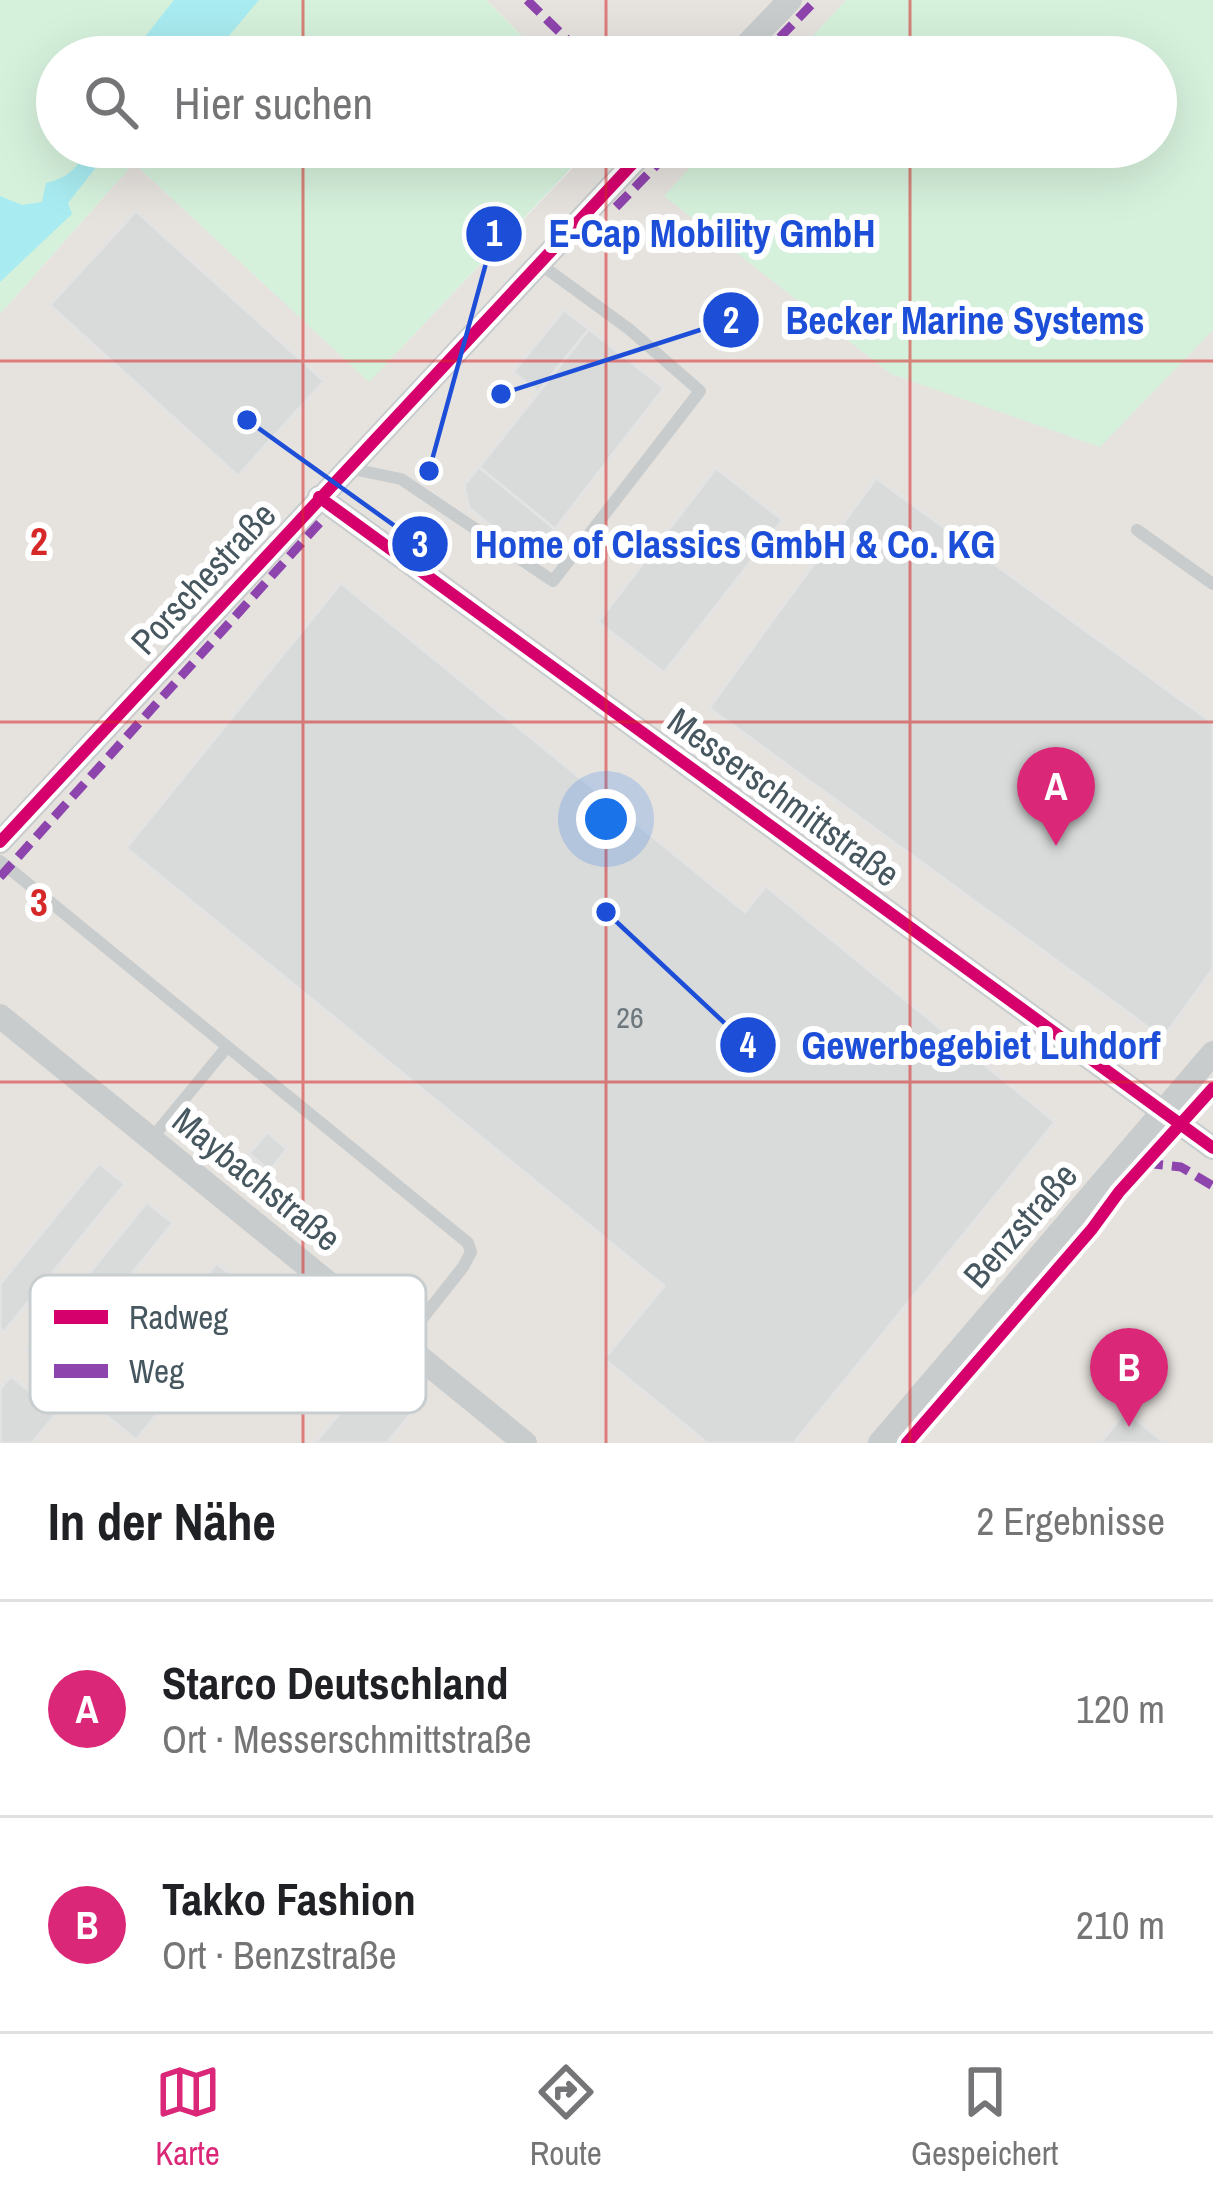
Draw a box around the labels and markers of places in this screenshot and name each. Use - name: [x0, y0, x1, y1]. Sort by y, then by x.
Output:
- callout: E-Cap Mobility GmbH: [464, 196, 899, 271]
- callout: Becker Marine Systems: [701, 283, 1168, 358]
- callout: Home of Classics GmbH & Co. KG: [390, 507, 1019, 582]
- pin: A: [1017, 747, 1095, 846]
- callout: Gewerbegebiet Luhdorf: [718, 1008, 1184, 1083]
- pin: B: [1090, 1328, 1168, 1427]

